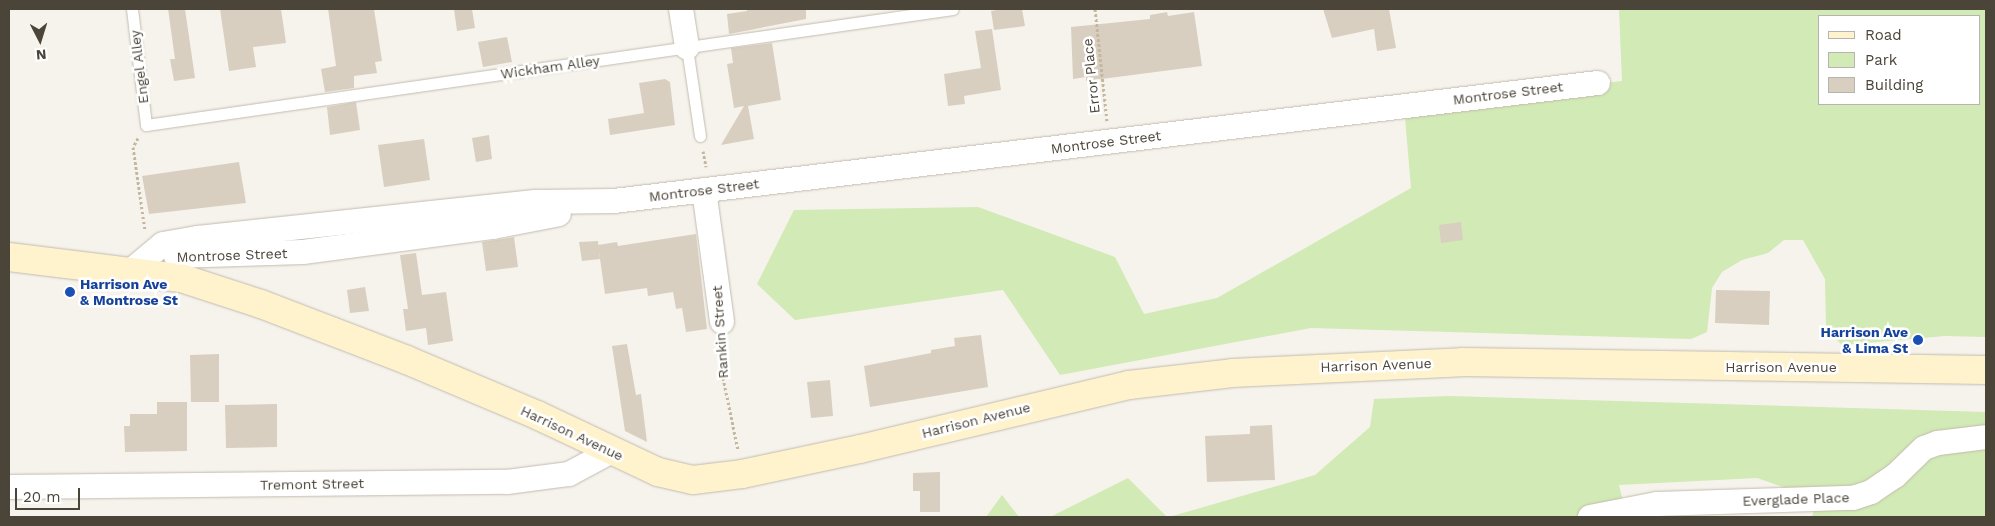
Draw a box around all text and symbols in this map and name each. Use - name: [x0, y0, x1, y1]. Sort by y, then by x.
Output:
- north arrow: [15, 15, 65, 65]
- legend: [1818, 15, 1980, 105]
- text: Road: [1865, 26, 1902, 44]
- street label: Engel Alley: [126, 29, 152, 105]
- street label: Error Place: [1079, 37, 1103, 115]
- text: N: [35, 47, 47, 63]
- text: Park: [1865, 51, 1897, 69]
- street label: Wickham Alley: [499, 52, 601, 82]
- text: Building: [1865, 76, 1923, 94]
- street label: Montrose Street: [1452, 78, 1564, 108]
- street label: Montrose Street: [1050, 127, 1162, 157]
- street label: Montrose Street: [648, 175, 760, 205]
- street label: Montrose Street: [176, 245, 288, 265]
- place label: Harrison Ave & Montrose St: [80, 276, 178, 308]
- street label: Rankin Street: [708, 285, 732, 379]
- marker: Harrison Ave & Montrose St: [64, 286, 76, 298]
- place label: Harrison Ave & Lima St: [1820, 324, 1908, 357]
- marker: Harrison Ave & Lima St: [1912, 334, 1924, 346]
- street label: Harrison Avenue: [1320, 355, 1432, 375]
- street label: Harrison Avenue: [1725, 359, 1837, 375]
- street label: Harrison Avenue: [920, 398, 1032, 442]
- street label: Harrison Avenue: [518, 402, 626, 464]
- street label: Tremont Street: [260, 475, 364, 493]
- scale bar: [18, 478, 82, 510]
- text: 20 m: [23, 488, 61, 506]
- street label: Everglade Place: [1742, 489, 1850, 509]

